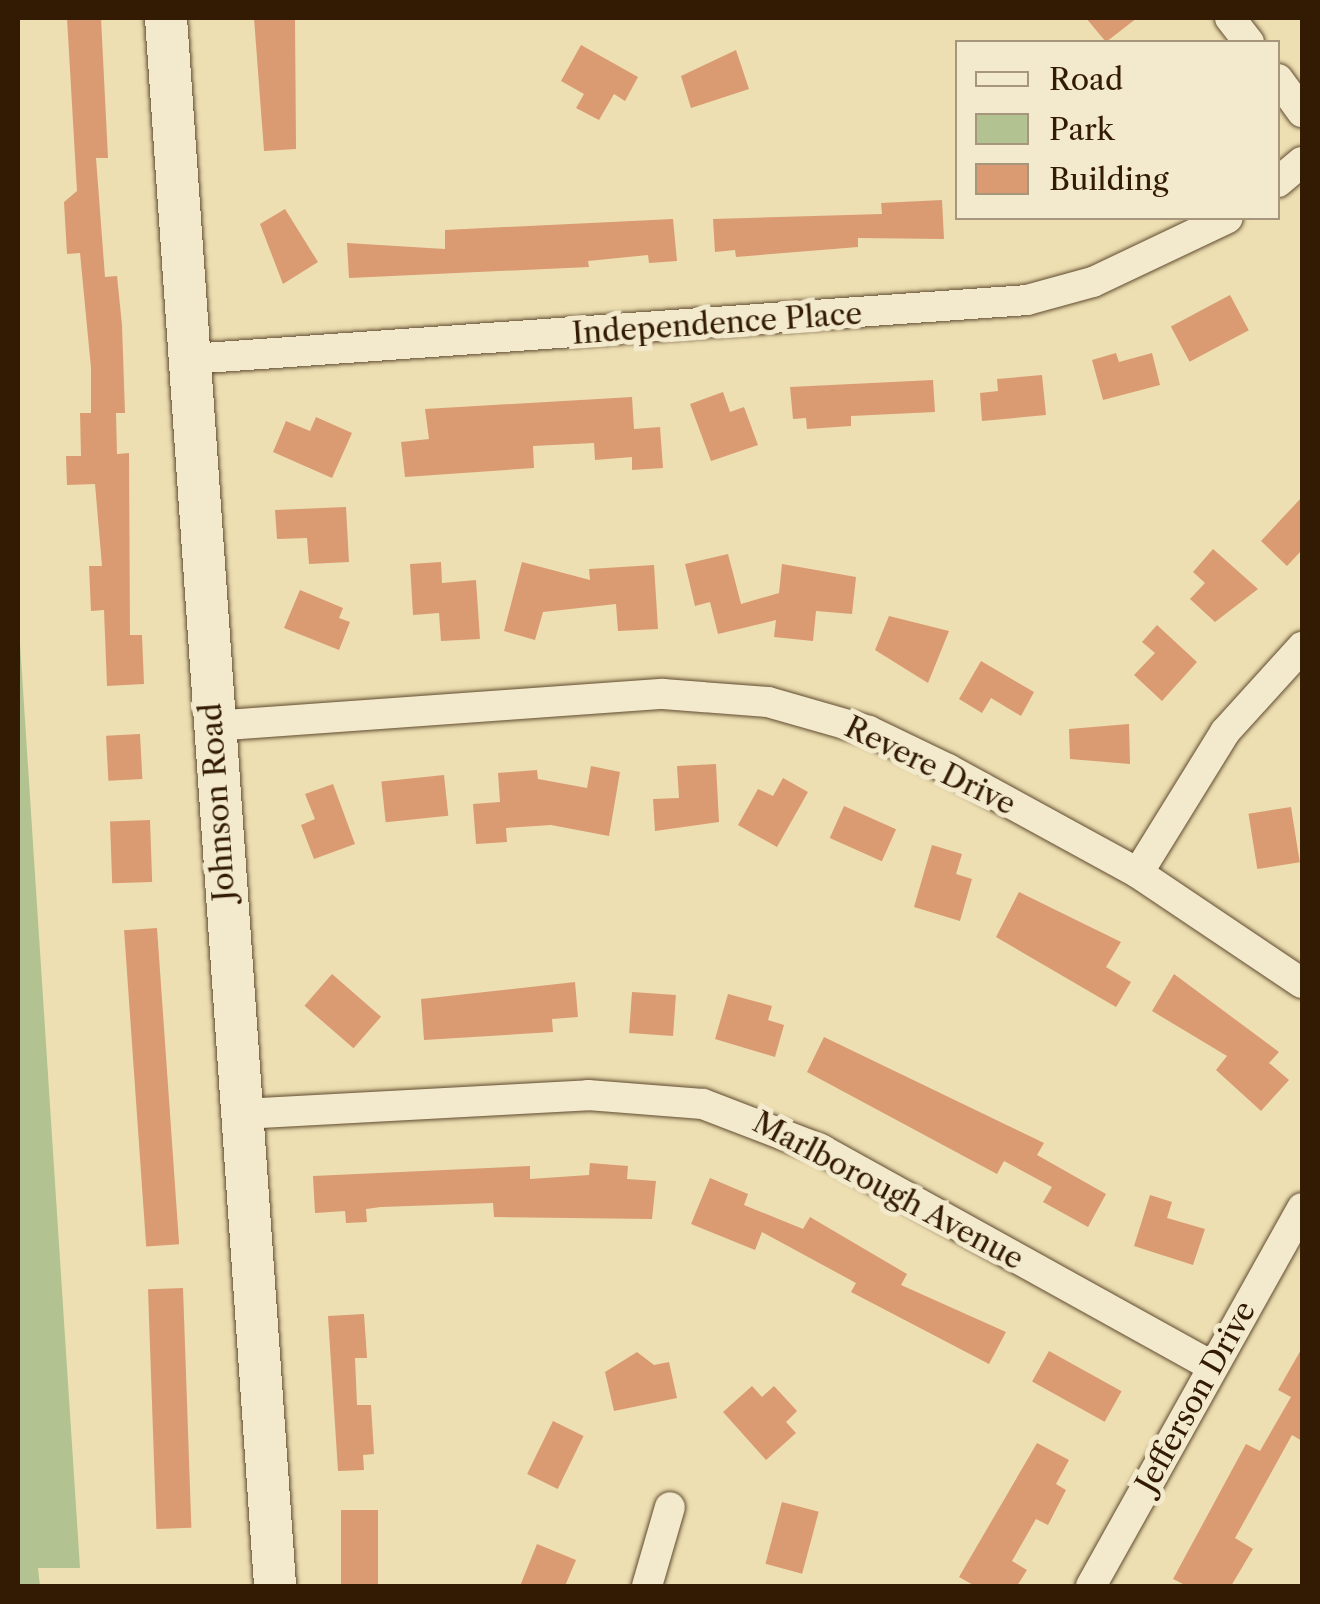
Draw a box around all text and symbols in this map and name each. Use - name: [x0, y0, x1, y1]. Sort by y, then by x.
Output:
- legend: [955, 40, 1280, 220]
- text: Road: [1049, 61, 1123, 98]
- text: Park: [1049, 111, 1114, 148]
- text: Building: [1049, 161, 1169, 198]
- street label: Independence Place: [571, 296, 863, 352]
- street label: Johnson Road: [193, 702, 243, 902]
- street label: Revere Drive: [839, 709, 1021, 823]
- street label: Marlborough Avenue: [746, 1104, 1030, 1278]
- street label: Jefferson Drive: [1129, 1295, 1263, 1499]

